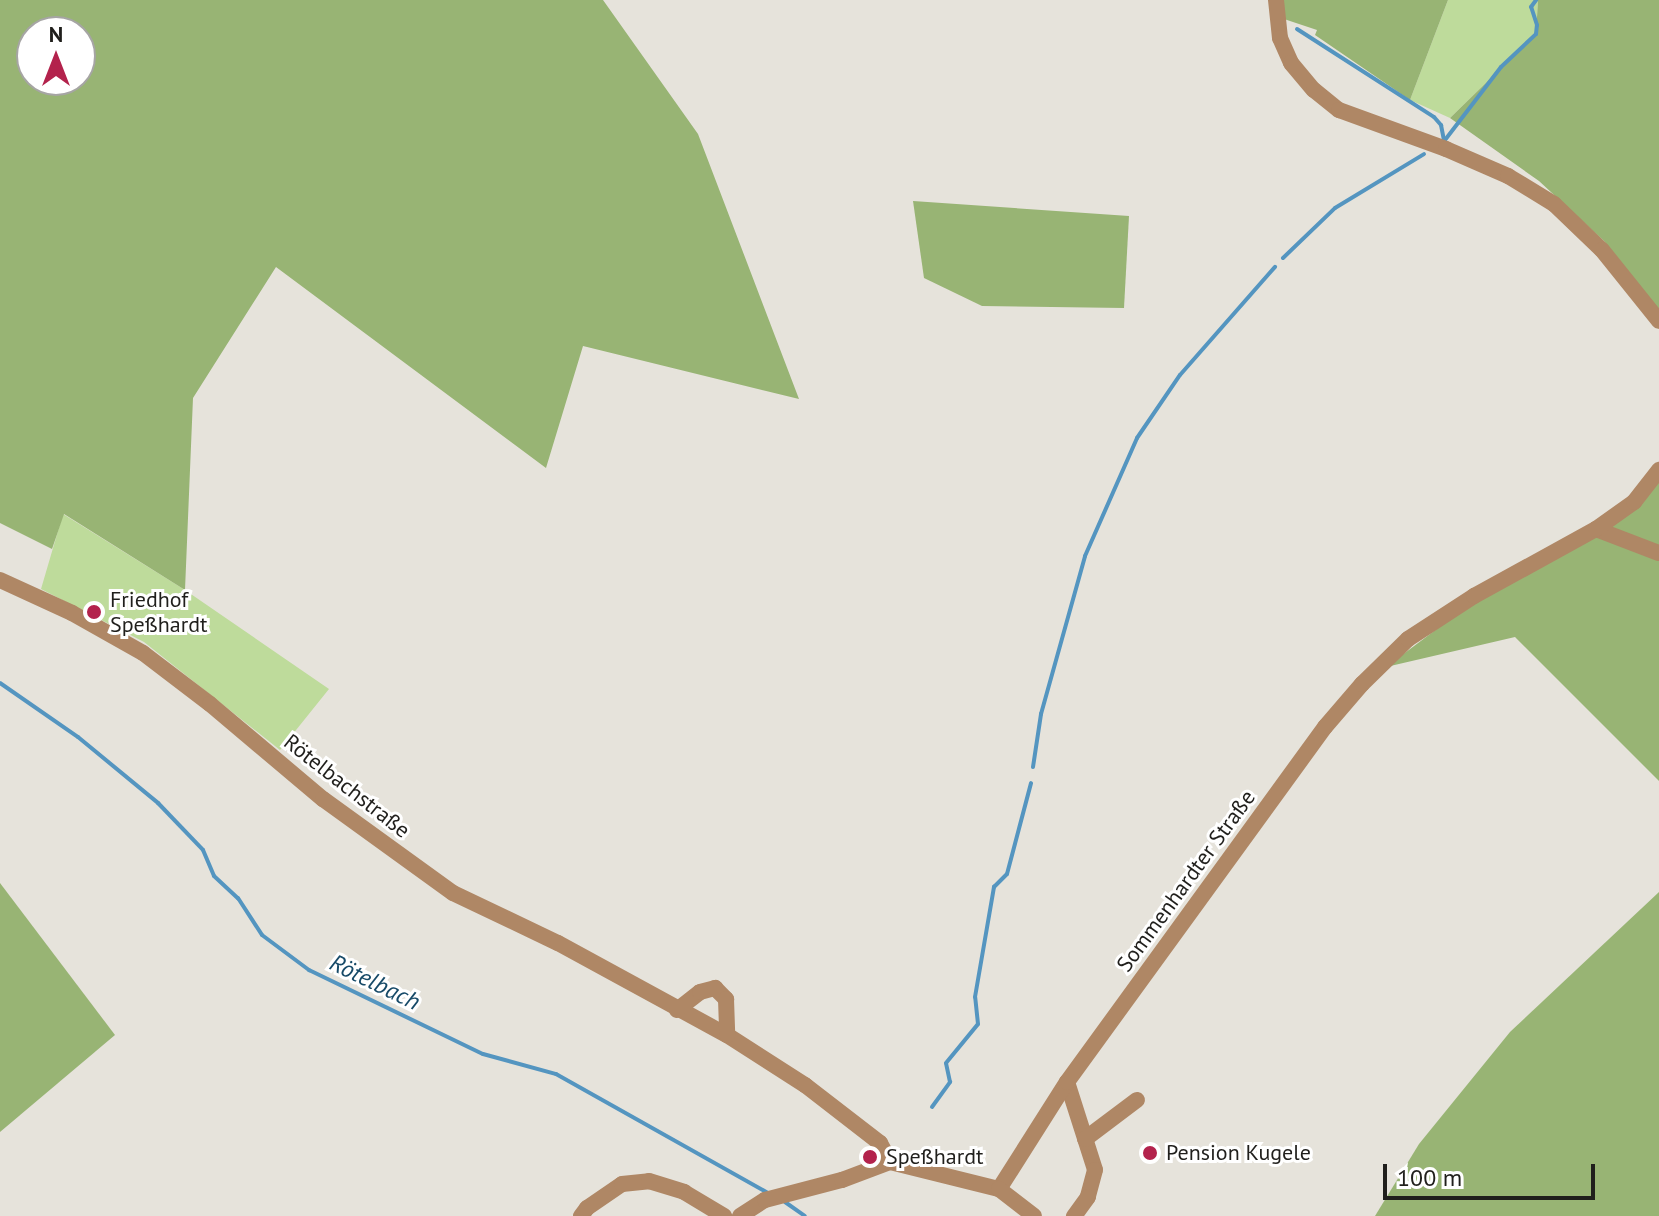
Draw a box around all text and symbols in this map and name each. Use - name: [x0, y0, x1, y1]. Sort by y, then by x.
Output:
- north arrow: [16, 16, 96, 96]
- text: N: [49, 20, 63, 48]
- place label: Friedhof Speßhardt: [110, 586, 208, 638]
- marker: Friedhof Speßhardt: [85, 603, 103, 621]
- street label: Rötelbachstraße: [279, 729, 415, 843]
- street label: Sommenhardter Straße: [1111, 785, 1261, 977]
- water label: Rötelbach: [325, 948, 425, 1016]
- place label: Pension Kugele: [1166, 1140, 1311, 1166]
- place label: Speßhardt: [886, 1144, 984, 1170]
- marker: Pension Kugele: [1141, 1144, 1159, 1162]
- marker: Speßhardt: [861, 1148, 879, 1166]
- scale bar: [1387, 1148, 1599, 1198]
- text: 100 m: [1397, 1162, 1462, 1193]

